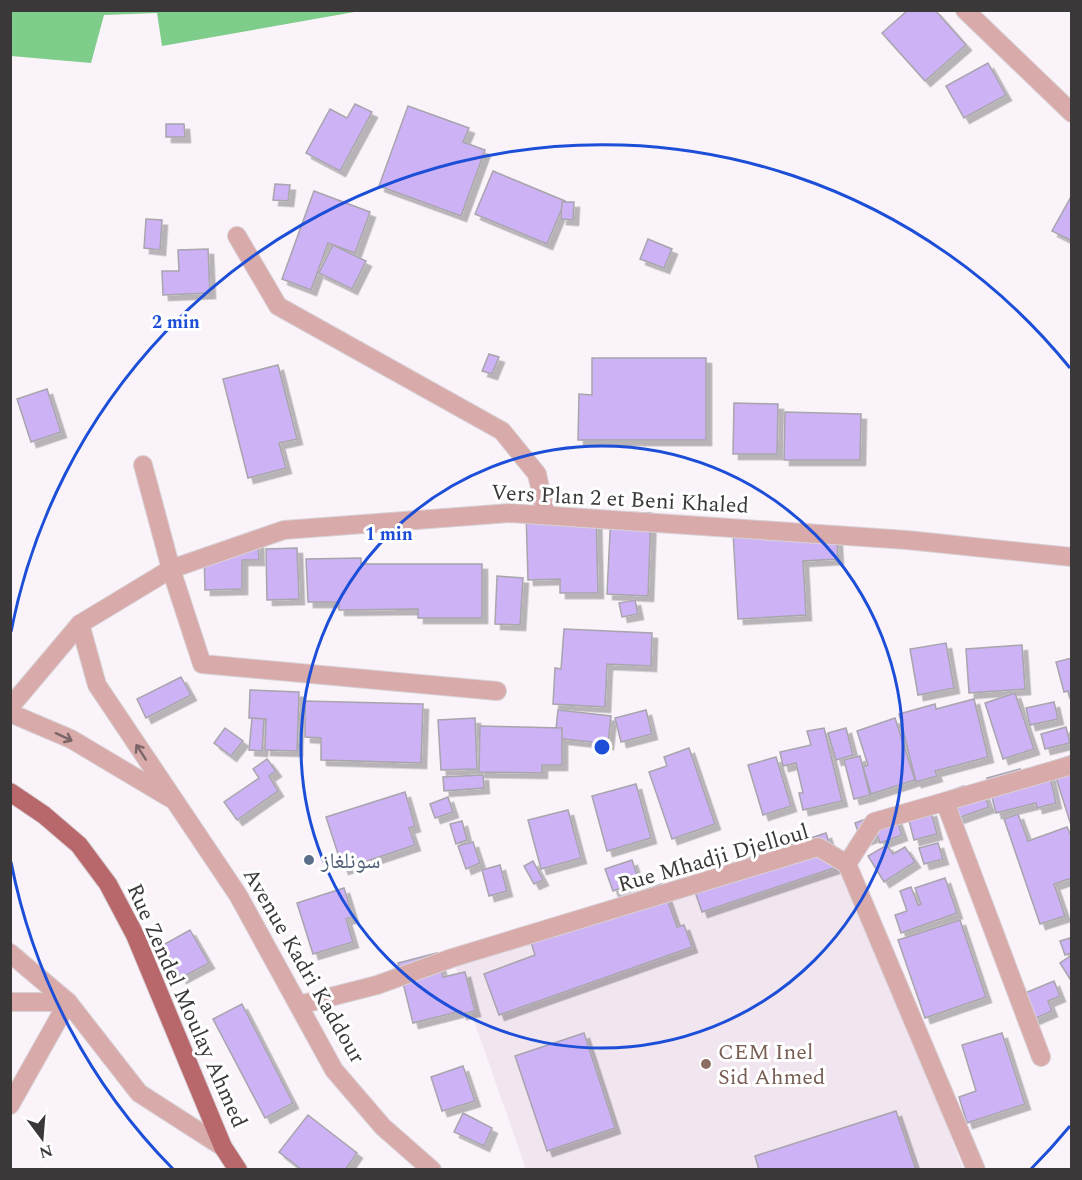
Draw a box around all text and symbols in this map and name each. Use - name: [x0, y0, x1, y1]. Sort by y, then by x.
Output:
- text: 2 min: [152, 309, 200, 336]
- street label: Vers Plan 2 et Beni Khaled: [490, 476, 750, 523]
- text: 1 min: [365, 521, 413, 548]
- one-way arrow: [55, 731, 73, 743]
- centre of rings: [592, 737, 612, 757]
- one-way arrow: [135, 744, 147, 761]
- street label: Rue Mhadji Djelloul: [614, 815, 813, 902]
- place label: سونلغاز: [320, 845, 380, 878]
- marker: سونلغاز: [302, 853, 316, 867]
- street label: Avenue Kadri Kaddour: [234, 862, 373, 1070]
- street label: Rue Zendel Moulay Ahmed: [118, 878, 256, 1133]
- place label: CEM Inel Sid Ahmed: [718, 1036, 825, 1094]
- marker: CEM Inel Sid Ahmed: [699, 1057, 713, 1071]
- north arrow: [12, 1108, 72, 1168]
- text: N: [36, 1138, 55, 1165]

